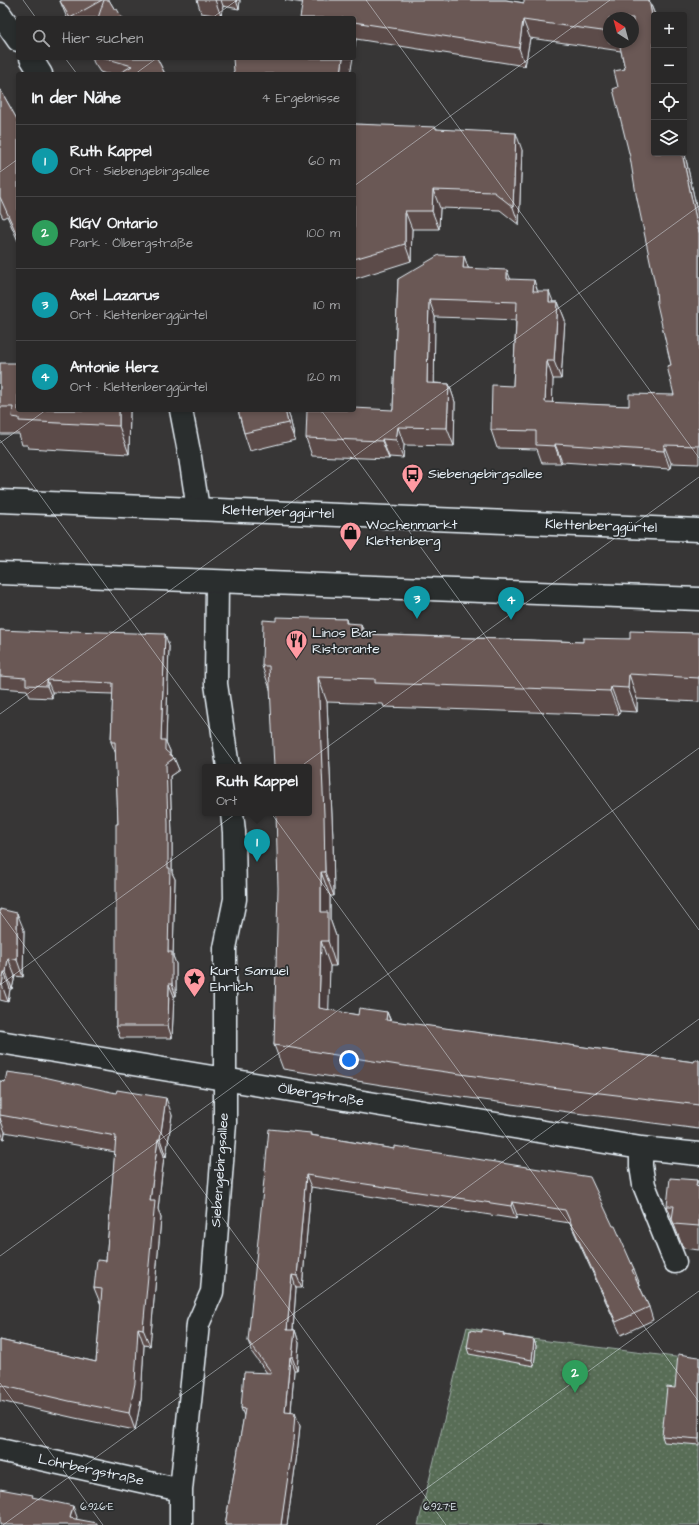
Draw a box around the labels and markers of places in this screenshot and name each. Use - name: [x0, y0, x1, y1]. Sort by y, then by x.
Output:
- bus stop icon: Siebengebirgsallee: [400, 461, 426, 494]
- place label: Siebengebirgsallee: [428, 464, 543, 484]
- place label: Wochenmarkt Klettenberg: [366, 515, 458, 551]
- shop icon: Wochenmarkt Klettenberg: [337, 520, 363, 553]
- pin: 3: [404, 586, 430, 619]
- pin: 4: [498, 587, 524, 620]
- place label: Linos Bar Ristorante: [312, 623, 380, 659]
- restaurant icon: Linos Bar Ristorante: [283, 628, 309, 661]
- pin: 1: [244, 829, 270, 862]
- place label: Kurt Samuel Ehrlich: [210, 961, 288, 997]
- place icon: Kurt Samuel Ehrlich: [181, 966, 207, 999]
- pin: 2: [562, 1360, 588, 1393]

